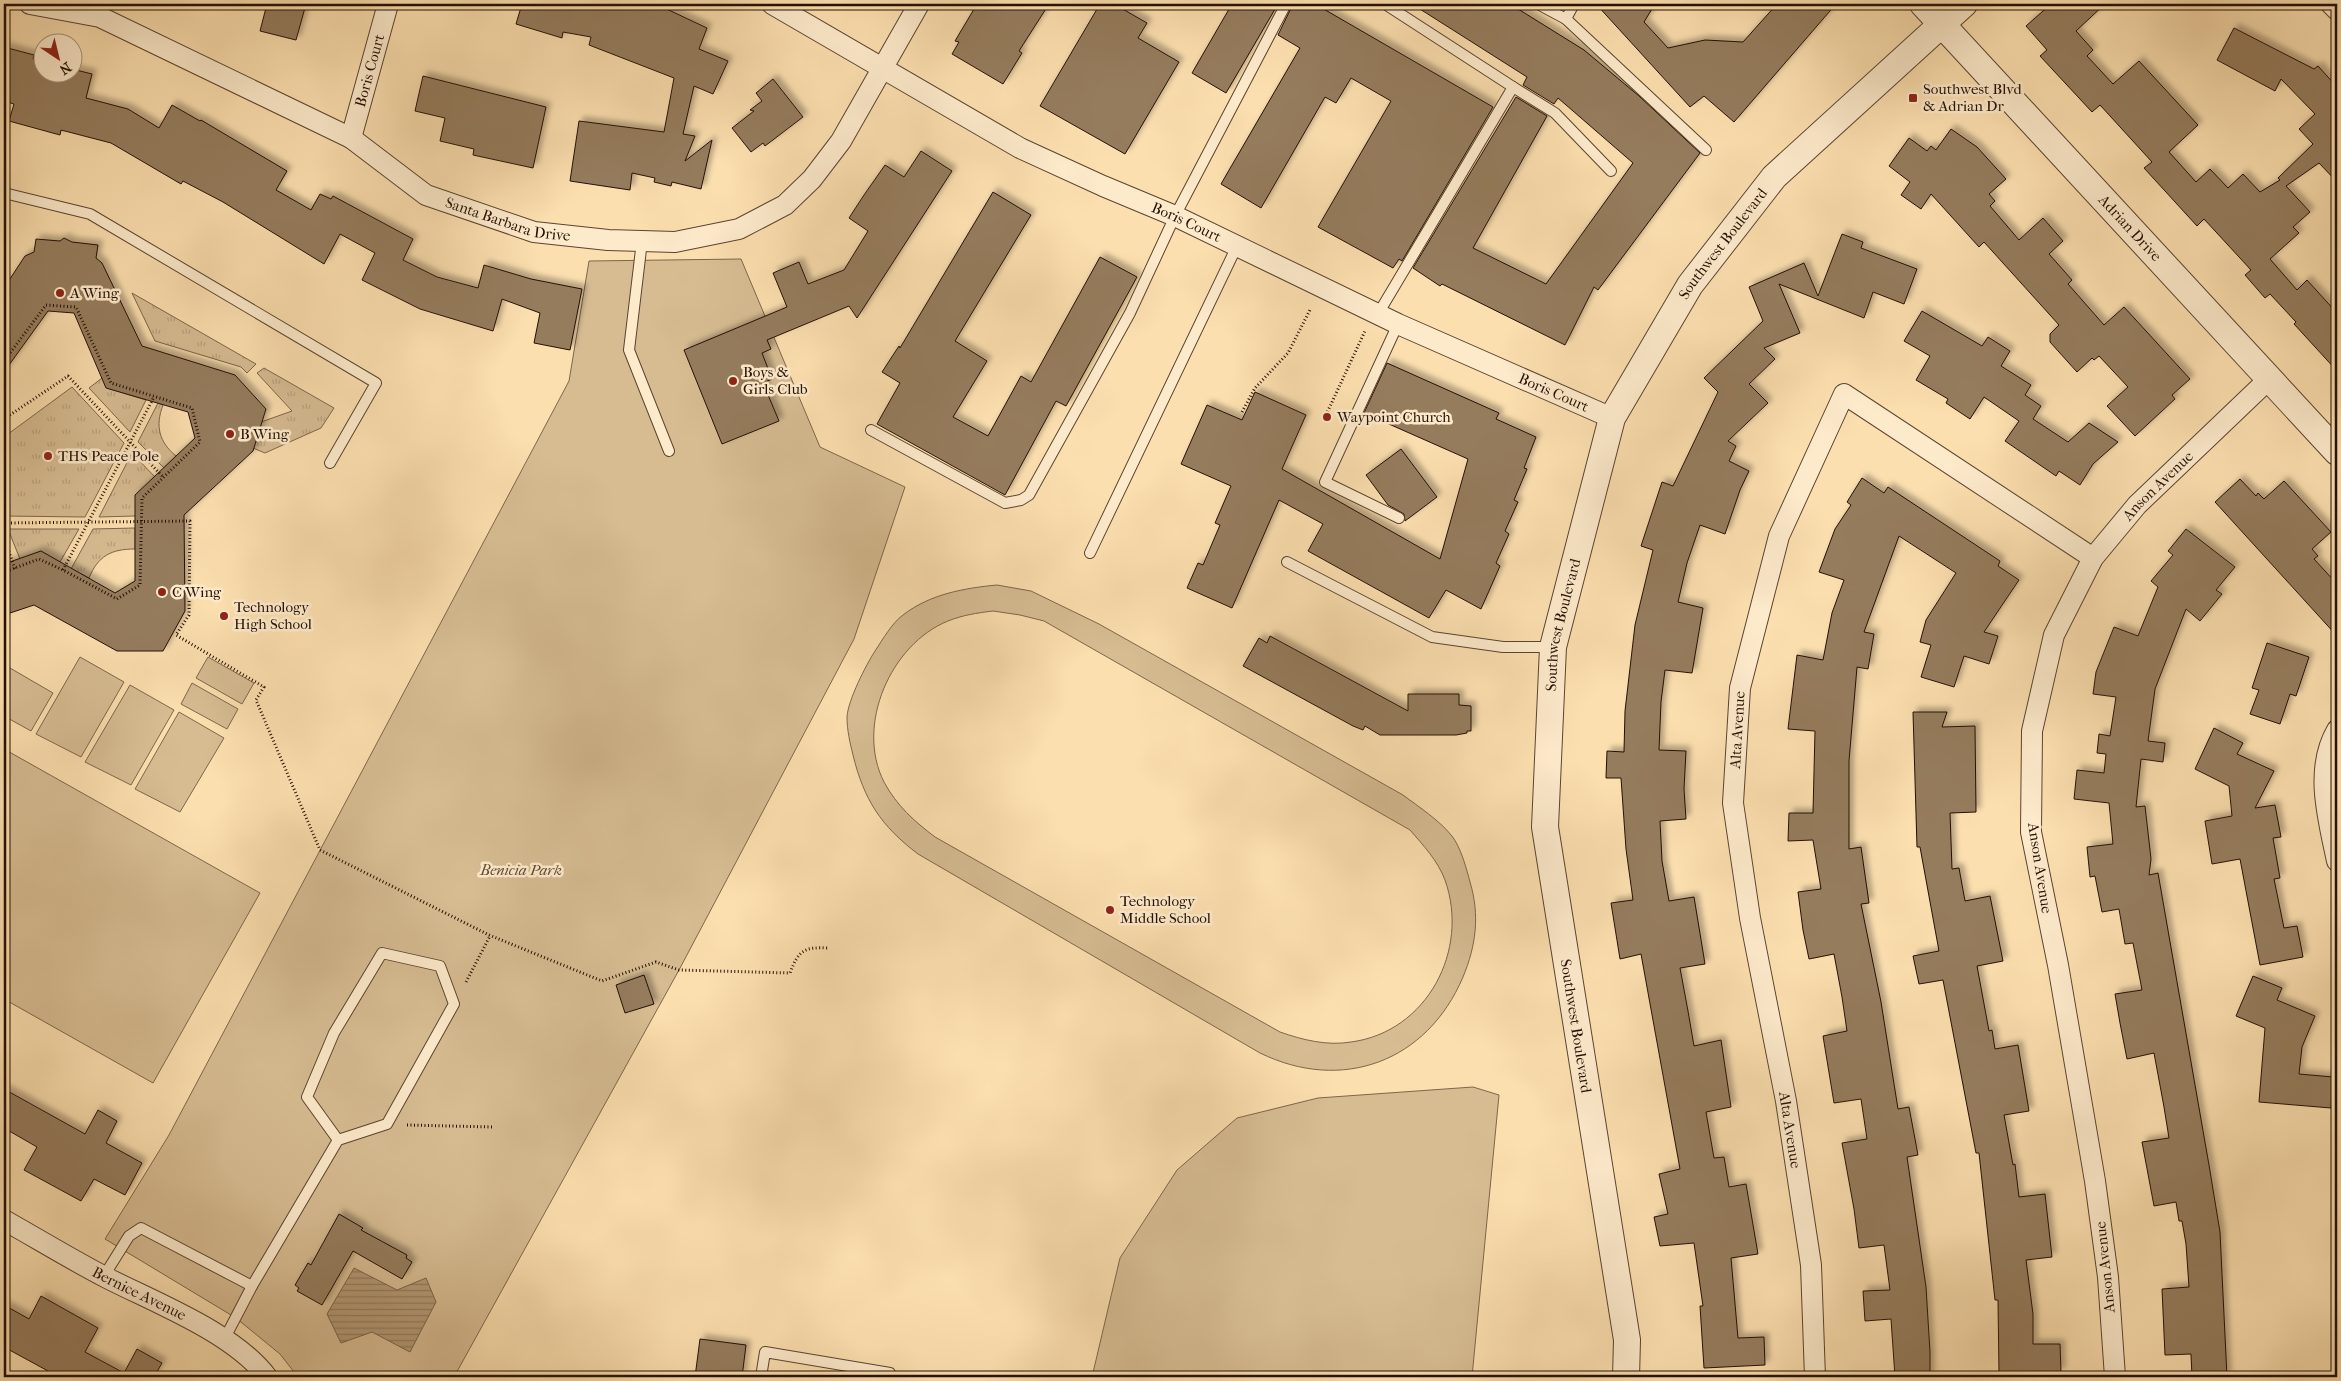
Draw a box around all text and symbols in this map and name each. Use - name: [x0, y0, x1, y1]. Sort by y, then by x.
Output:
- street label: Boris Court: [351, 31, 388, 109]
- north arrow: [32, 32, 82, 82]
- text: N: [56, 58, 74, 78]
- place label: Southwest Blvd & Adrian Dr: [1923, 80, 2022, 115]
- marker: Southwest Blvd & Adrian Dr: [1907, 92, 1919, 104]
- street label: Southwest Boulevard: [1675, 184, 1771, 303]
- street label: Adrian Drive: [2094, 190, 2166, 265]
- street label: Santa Barbara Drive: [443, 193, 572, 245]
- street label: Boris Court: [1149, 198, 1225, 246]
- place label: A Wing: [69, 284, 120, 302]
- marker: A Wing: [54, 287, 66, 299]
- place label: Boys & Girls Club: [743, 363, 808, 398]
- street label: Boris Court: [1516, 369, 1592, 416]
- marker: Boys & Girls Club: [727, 375, 739, 387]
- place label: Waypoint Church: [1336, 408, 1451, 426]
- marker: Waypoint Church: [1321, 411, 1333, 423]
- place label: B Wing: [240, 425, 290, 443]
- marker: B Wing: [224, 428, 236, 440]
- place label: THS Peace Pole: [58, 447, 160, 465]
- street label: Anson Avenue: [2118, 447, 2197, 525]
- marker: THS Peace Pole: [42, 450, 54, 462]
- street label: Southwest Boulevard: [1542, 556, 1585, 692]
- place label: C Wing: [172, 583, 222, 601]
- marker: C Wing: [156, 586, 168, 598]
- place label: Technology High School: [234, 598, 312, 633]
- marker: Technology High School: [218, 610, 230, 622]
- street label: Alta Avenue: [1726, 690, 1749, 770]
- street label: Anson Avenue: [2024, 820, 2056, 915]
- park label: Benicia Park: [479, 861, 562, 879]
- place label: Technology Middle School: [1120, 892, 1211, 927]
- marker: Technology Middle School: [1104, 904, 1116, 916]
- street label: Southwest Boulevard: [1557, 958, 1596, 1095]
- street label: Alta Avenue: [1775, 1089, 1805, 1170]
- street label: Anson Avenue: [2091, 1220, 2119, 1315]
- street label: Bernice Avenue: [89, 1263, 190, 1324]

